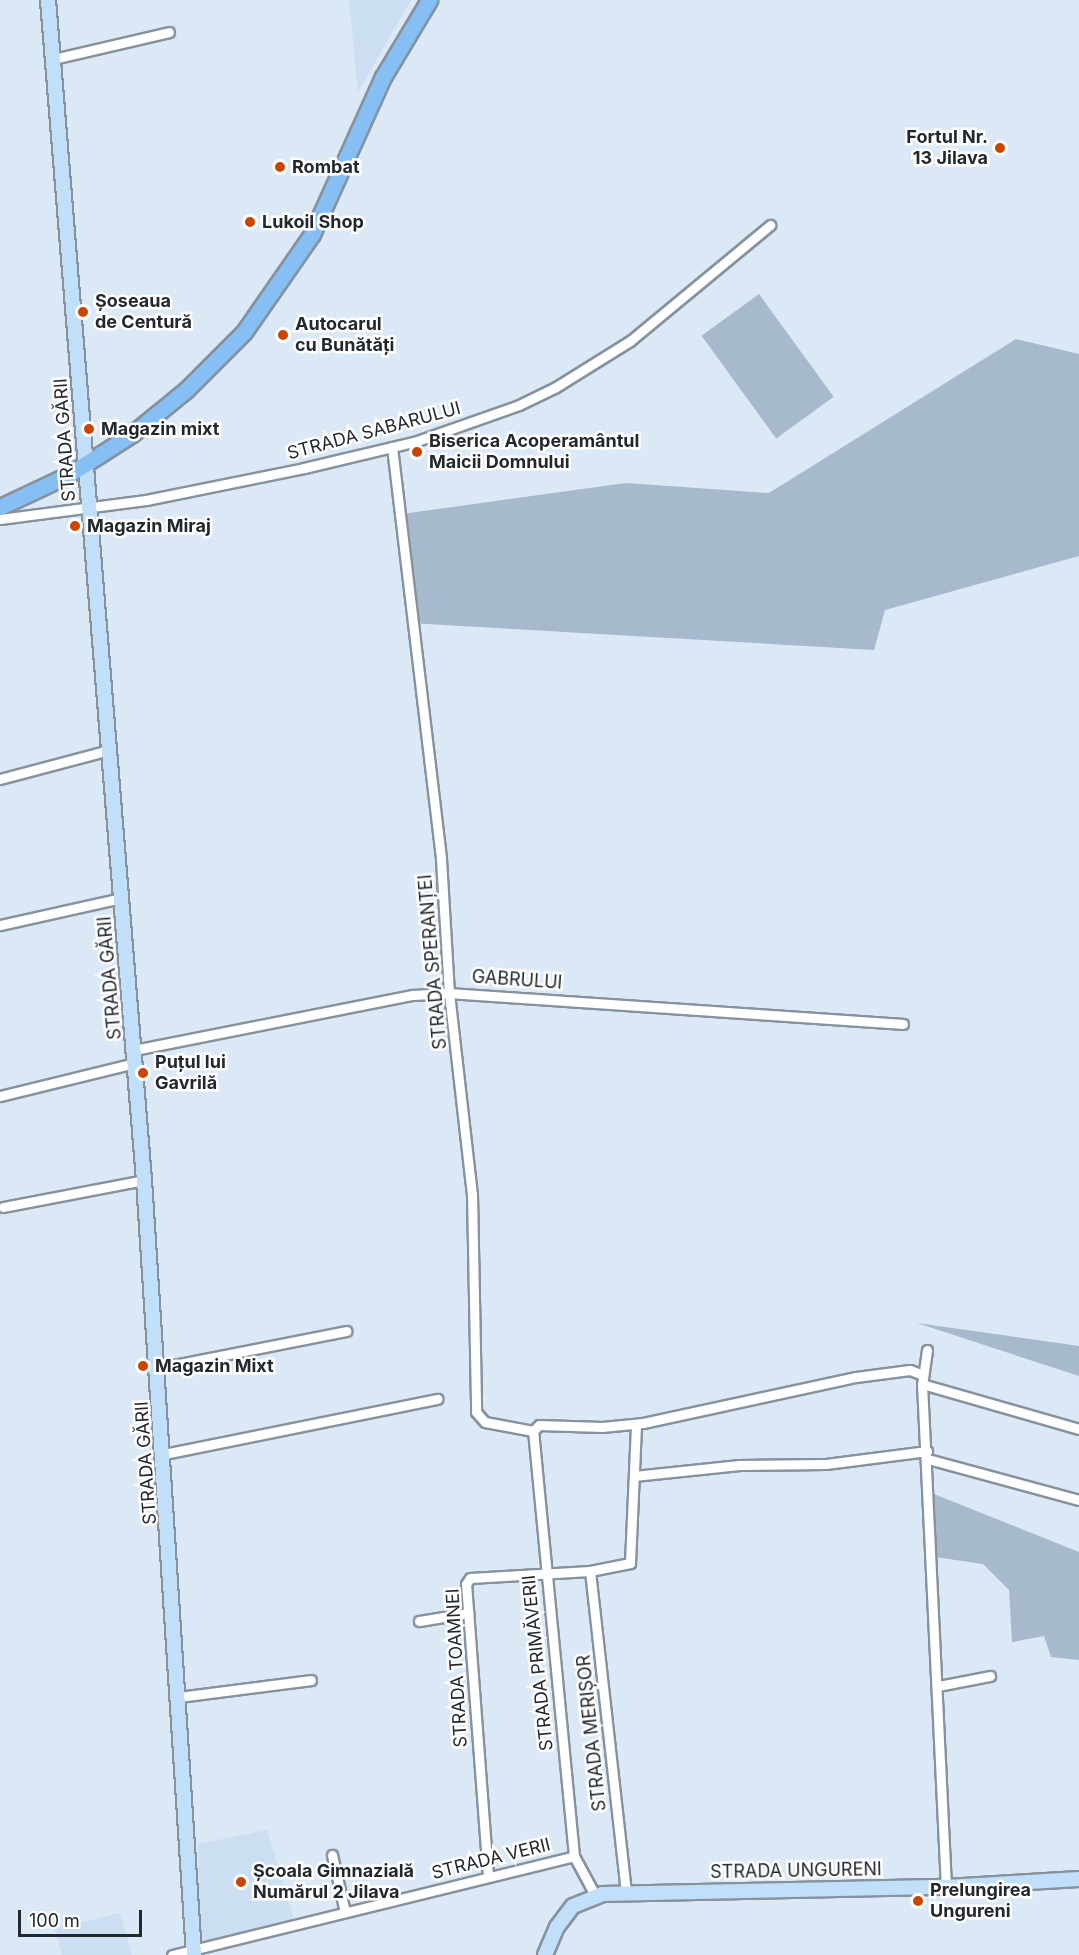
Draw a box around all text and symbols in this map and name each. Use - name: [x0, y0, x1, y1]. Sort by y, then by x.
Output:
- place label: Fortul Nr. 13 Jilava: [906, 127, 988, 170]
- marker: Fortul Nr. 13 Jilava: [993, 141, 1007, 155]
- place label: Rombat: [292, 156, 360, 178]
- marker: Rombat: [273, 160, 287, 174]
- place label: Lukoil Shop: [262, 211, 364, 233]
- marker: Lukoil Shop: [243, 215, 257, 229]
- place label: Șoseaua de Centură: [95, 291, 192, 334]
- marker: Șoseaua de Centură: [76, 305, 90, 319]
- place label: Autocarul cu Bunătăți: [295, 314, 394, 356]
- marker: Autocarul cu Bunătăți: [276, 328, 290, 342]
- street label: STRADA GĂRII: [50, 378, 80, 502]
- street label: STRADA SABARULUI: [285, 397, 463, 465]
- place label: Magazin mixt: [101, 418, 219, 440]
- marker: Magazin mixt: [82, 422, 96, 436]
- place label: Biserica Acoperamântul Maicii Domnului: [429, 431, 639, 474]
- marker: Biserica Acoperamântul Maicii Domnului: [410, 445, 424, 459]
- place label: Magazin Miraj: [87, 515, 211, 537]
- marker: Magazin Miraj: [68, 519, 82, 533]
- street label: STRADA SPERANȚEI: [415, 874, 451, 1050]
- street label: STRADA GĂRII: [94, 915, 126, 1041]
- street label: GABRULUI: [471, 966, 563, 994]
- place label: Puțul lui Gavrilă: [155, 1052, 226, 1094]
- marker: Puțul lui Gavrilă: [136, 1066, 150, 1080]
- place label: Magazin Mixt: [155, 1355, 274, 1377]
- marker: Magazin Mixt: [136, 1359, 150, 1373]
- street label: STRADA GĂRII: [131, 1401, 161, 1525]
- street label: STRADA PRIMĂVERII: [518, 1574, 558, 1752]
- street label: STRADA TOAMNEI: [442, 1588, 472, 1748]
- street label: STRADA MERIȘOR: [573, 1654, 611, 1812]
- street label: STRADA VERII: [429, 1834, 553, 1884]
- street label: STRADA UNGURENI: [710, 1859, 882, 1883]
- place label: Școala Gimnazială Numărul 2 Jilava: [253, 1861, 414, 1904]
- marker: Școala Gimnazială Numărul 2 Jilava: [234, 1875, 248, 1889]
- place label: Prelungirea Ungureni: [930, 1880, 1031, 1922]
- marker: Prelungirea Ungureni: [911, 1894, 925, 1908]
- scale bar: [21, 1898, 146, 1936]
- text: 100 m: [29, 1910, 80, 1931]

